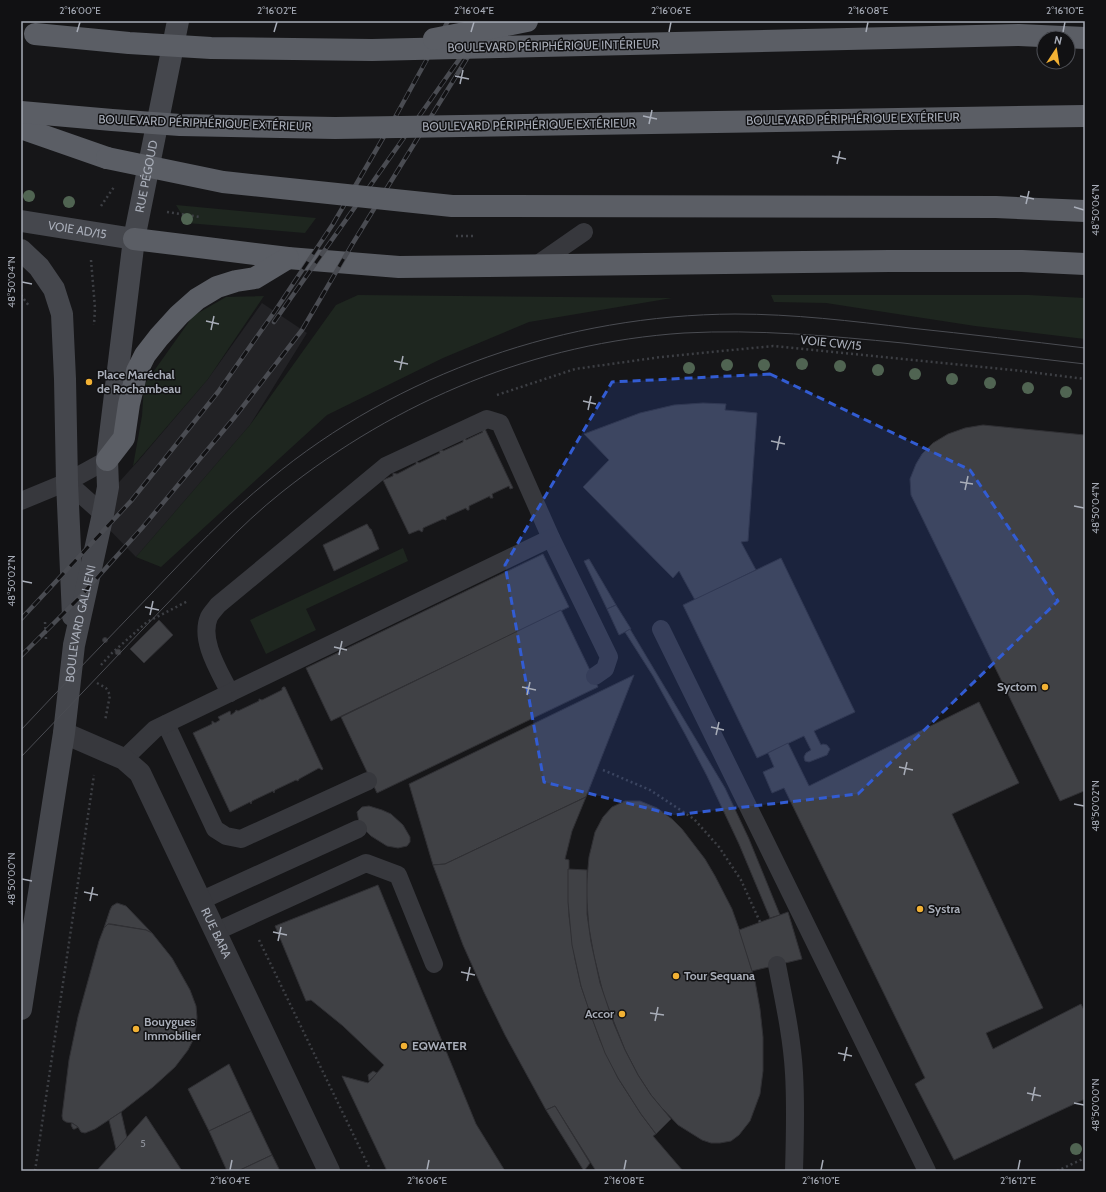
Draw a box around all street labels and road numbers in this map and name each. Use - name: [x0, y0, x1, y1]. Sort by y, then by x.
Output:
- street label: BOULEVARD PÉRIPHÉRIQUE INTÉRIEUR: [447, 36, 660, 55]
- street label: BOULEVARD PÉRIPHÉRIQUE EXTÉRIEUR: [746, 109, 961, 128]
- street label: BOULEVARD PÉRIPHÉRIQUE EXTÉRIEUR: [98, 111, 313, 134]
- street label: BOULEVARD PÉRIPHÉRIQUE EXTÉRIEUR: [422, 115, 637, 134]
- street label: RUE PÉGOUD: [132, 139, 161, 214]
- street label: VOIE AD/15: [47, 217, 108, 242]
- street label: VOIE CW/15: [800, 332, 862, 353]
- street label: BOULEVARD GALLIENI: [62, 563, 99, 683]
- street label: RUE BARA: [198, 905, 235, 961]

